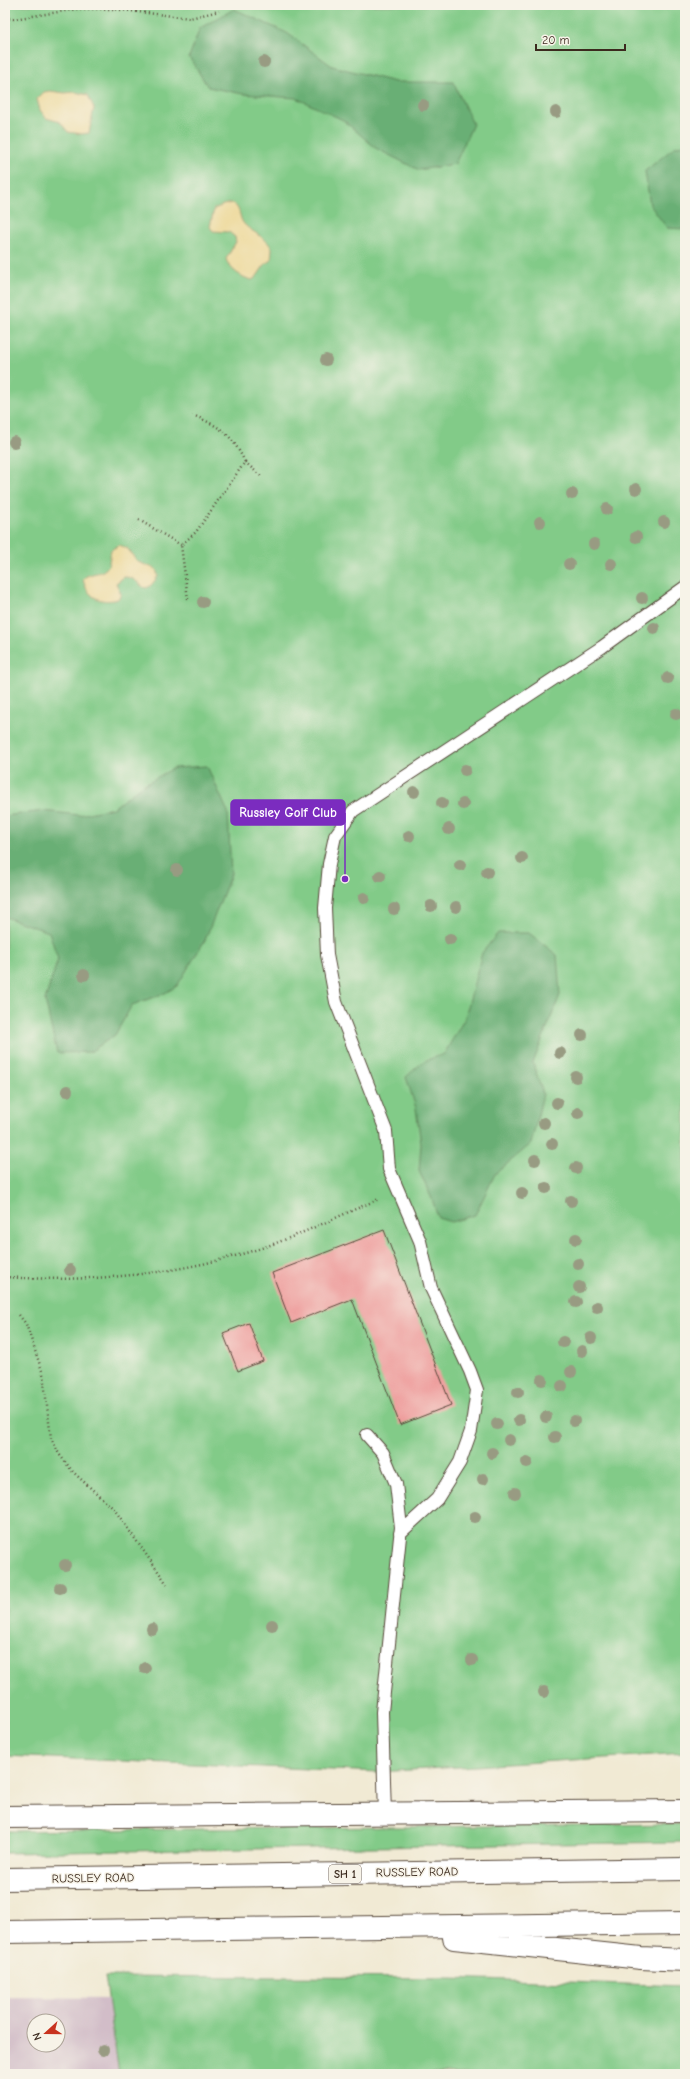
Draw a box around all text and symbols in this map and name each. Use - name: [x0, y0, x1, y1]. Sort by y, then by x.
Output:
- scale bar: [536, 26, 625, 52]
- text: 20 m: [542, 33, 570, 47]
- callout: Russley Golf Club: [231, 800, 345, 825]
- text: Russley Golf Club: [239, 805, 337, 820]
- street label: RUSSLEY ROAD: [376, 1864, 458, 1880]
- road number: SH 1: [329, 1865, 361, 1883]
- street label: RUSSLEY ROAD: [52, 1870, 134, 1886]
- north arrow: [26, 2013, 66, 2053]
- text: N: [30, 2031, 44, 2042]

